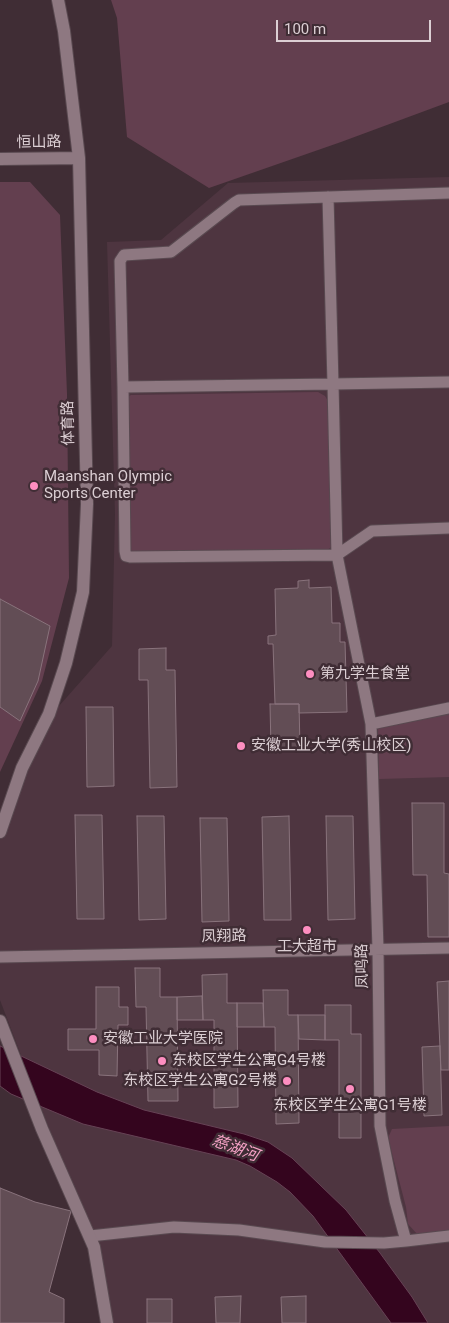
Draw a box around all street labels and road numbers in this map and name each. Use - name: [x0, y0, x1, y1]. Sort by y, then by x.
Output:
- street label: 恒山路: [16, 134, 62, 152]
- street label: 体育路: [60, 400, 78, 446]
- street label: 凤翔路: [201, 928, 247, 946]
- street label: 凤鸣路: [354, 943, 372, 989]

